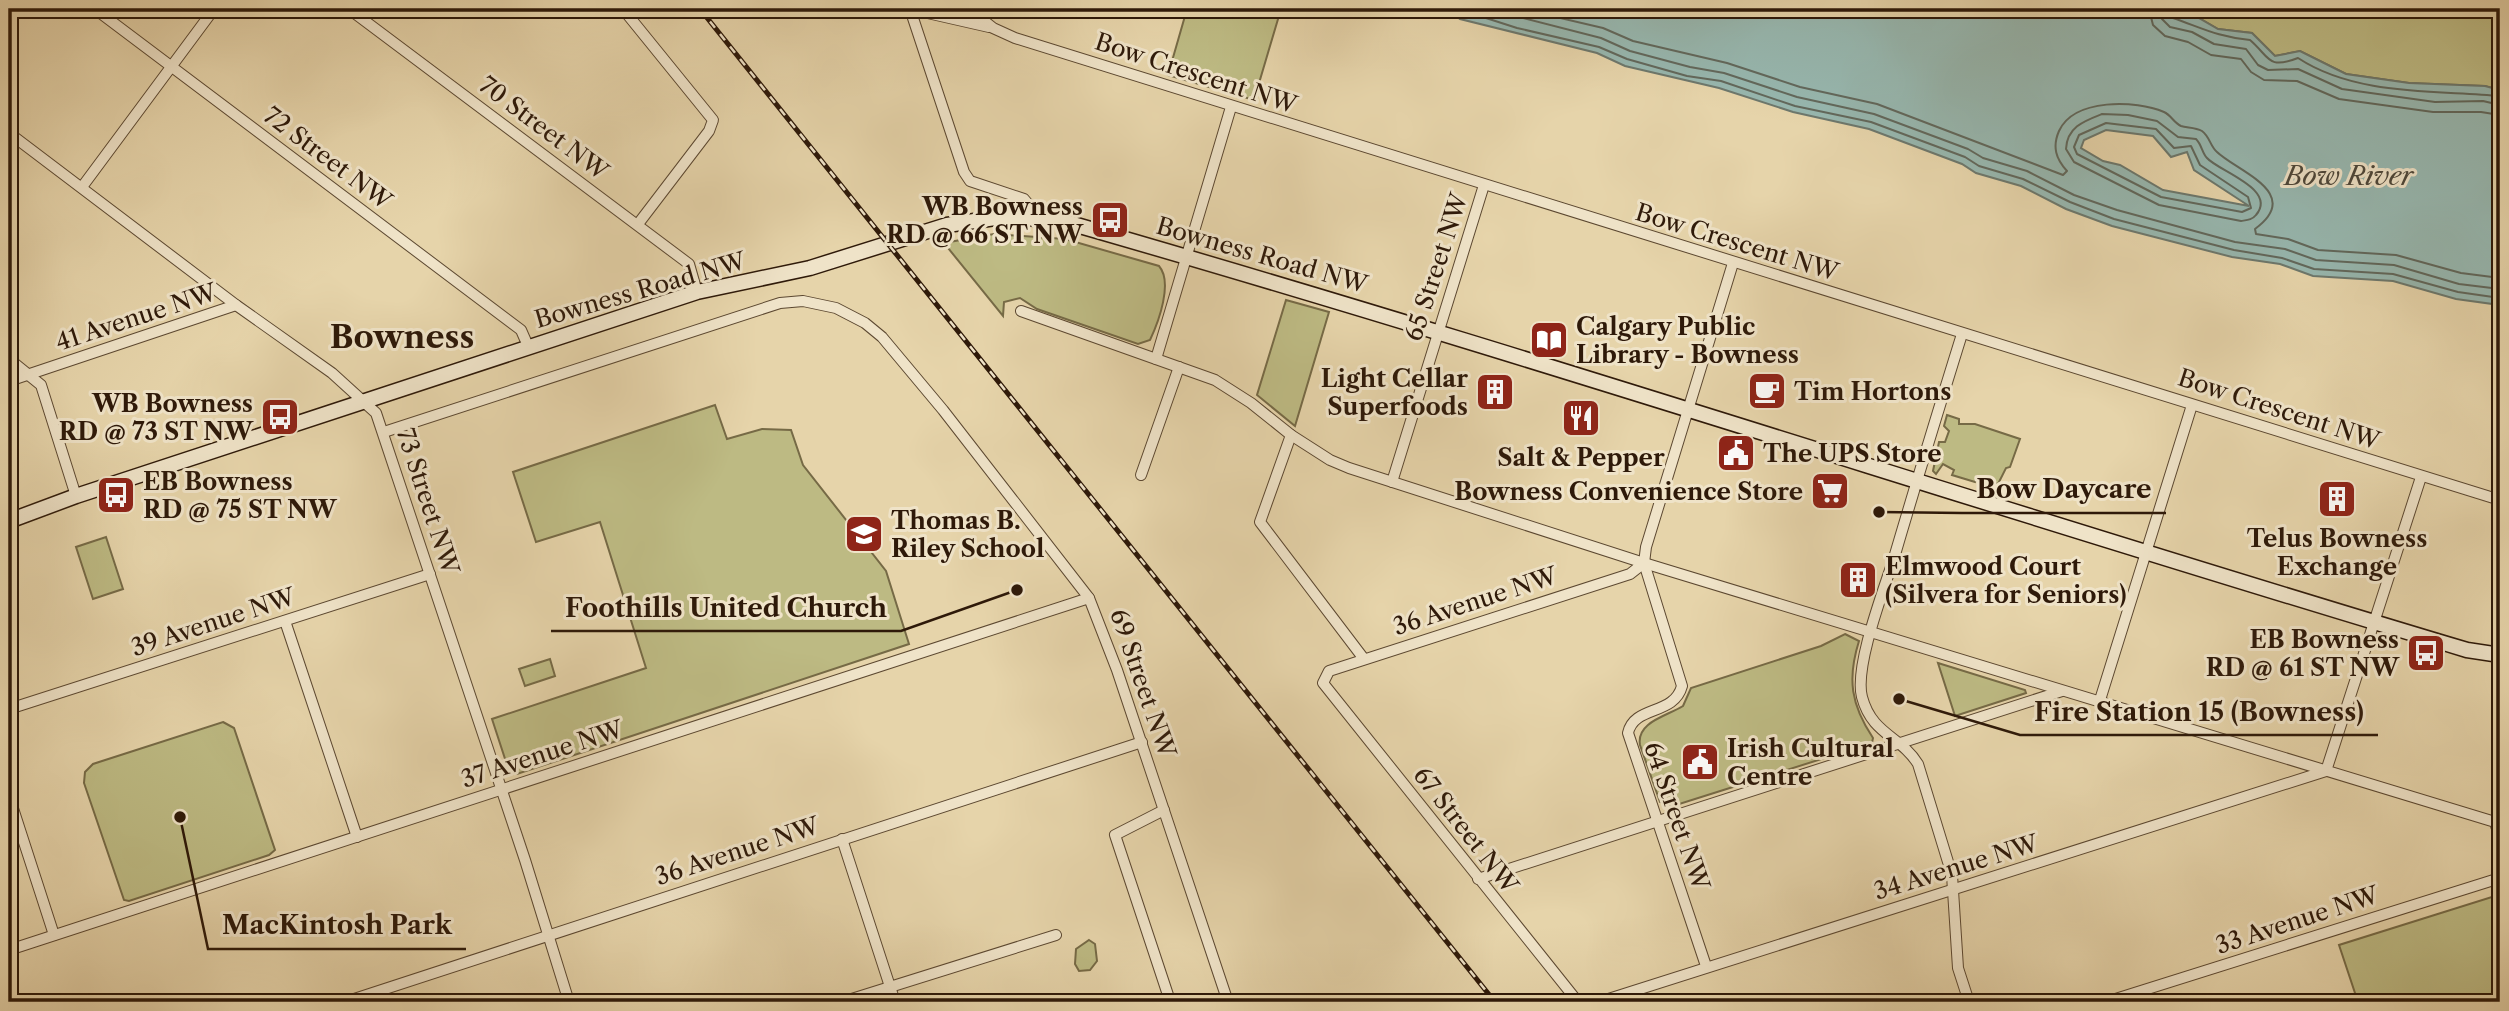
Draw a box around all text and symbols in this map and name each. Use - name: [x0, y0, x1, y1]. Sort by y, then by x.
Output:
- street label: Bow Crescent NW: [1091, 27, 1301, 120]
- street label: 70 Street NW: [474, 70, 615, 186]
- street label: 72 Street NW: [258, 101, 398, 216]
- water label: Bow River: [2282, 160, 2415, 192]
- street label: 65 Street NW: [1398, 189, 1474, 345]
- place label: WB Bowness RD @ 66 ST NW: [886, 192, 1084, 249]
- street label: Bow Crescent NW: [1632, 197, 1843, 287]
- bus stop icon: WB Bowness RD @ 66 ST NW: [1089, 199, 1131, 241]
- street label: Bowness Road NW: [1153, 211, 1372, 299]
- street label: Bowness Road NW: [531, 246, 750, 334]
- street label: 41 Avenue NW: [52, 277, 221, 357]
- place label: Calgary Public Library - Bowness: [1576, 312, 1799, 369]
- district label: Bowness: [330, 317, 474, 356]
- library icon: Calgary Public Library - Bowness: [1528, 319, 1570, 361]
- street label: Bow Crescent NW: [2174, 363, 2384, 456]
- place label: Light Cellar Superfoods: [1321, 364, 1468, 421]
- cafe icon: Tim Hortons: [1746, 370, 1788, 412]
- building icon: Light Cellar Superfoods: [1474, 371, 1516, 413]
- place label: Tim Hortons: [1794, 377, 1951, 406]
- place label: WB Bowness RD @ 73 ST NW: [59, 389, 254, 446]
- bus stop icon: WB Bowness RD @ 73 ST NW: [259, 396, 301, 438]
- restaurant icon: Salt & Pepper: [1560, 397, 1602, 439]
- street label: 73 Street NW: [391, 424, 465, 578]
- public building icon: The UPS Store: [1715, 432, 1757, 474]
- place label: The UPS Store: [1763, 439, 1942, 468]
- place label: Salt & Pepper: [1497, 443, 1665, 472]
- callout: Bow Daycare: [1962, 466, 2166, 513]
- place label: EB Bowness RD @ 75 ST NW: [143, 467, 338, 524]
- supermarket icon: Bowness Convenience Store: [1809, 470, 1851, 512]
- text: Bow Daycare: [1976, 473, 2152, 505]
- bus stop icon: EB Bowness RD @ 75 ST NW: [95, 474, 137, 516]
- place label: Bowness Convenience Store: [1454, 477, 1803, 506]
- building icon: Telus Bowness Exchange: [2316, 478, 2358, 520]
- place label: Thomas B. Riley School: [891, 506, 1044, 563]
- school or university icon: Thomas B. Riley School: [843, 513, 885, 555]
- place label: Telus Bowness Exchange: [2247, 524, 2427, 581]
- place label: Elmwood Court (Silvera for Seniors): [1885, 552, 2126, 609]
- building icon: Elmwood Court (Silvera for Seniors): [1837, 559, 1879, 601]
- street label: 36 Avenue NW: [1389, 561, 1561, 641]
- street label: 39 Avenue NW: [127, 582, 299, 662]
- callout: Foothills United Church: [551, 584, 901, 631]
- text: Foothills United Church: [565, 592, 887, 624]
- street label: 69 Street NW: [1104, 605, 1182, 762]
- place label: EB Bowness RD @ 61 ST NW: [2206, 625, 2400, 682]
- bus stop icon: EB Bowness RD @ 61 ST NW: [2405, 632, 2447, 674]
- callout: Fire Station 15 (Bowness): [2020, 688, 2378, 735]
- text: Fire Station 15 (Bowness): [2034, 696, 2364, 728]
- street label: 37 Avenue NW: [458, 714, 627, 794]
- place label: Irish Cultural Centre: [1727, 734, 1894, 791]
- street label: 64 Street NW: [1638, 738, 1716, 895]
- public building icon: Irish Cultural Centre: [1679, 741, 1721, 783]
- street label: 67 Street NW: [1408, 761, 1525, 900]
- street label: 36 Avenue NW: [651, 811, 823, 891]
- street label: 34 Avenue NW: [1870, 828, 2042, 906]
- street label: 33 Avenue NW: [2212, 880, 2383, 960]
- callout: MacKintosh Park: [208, 902, 466, 949]
- text: MacKintosh Park: [222, 909, 453, 941]

